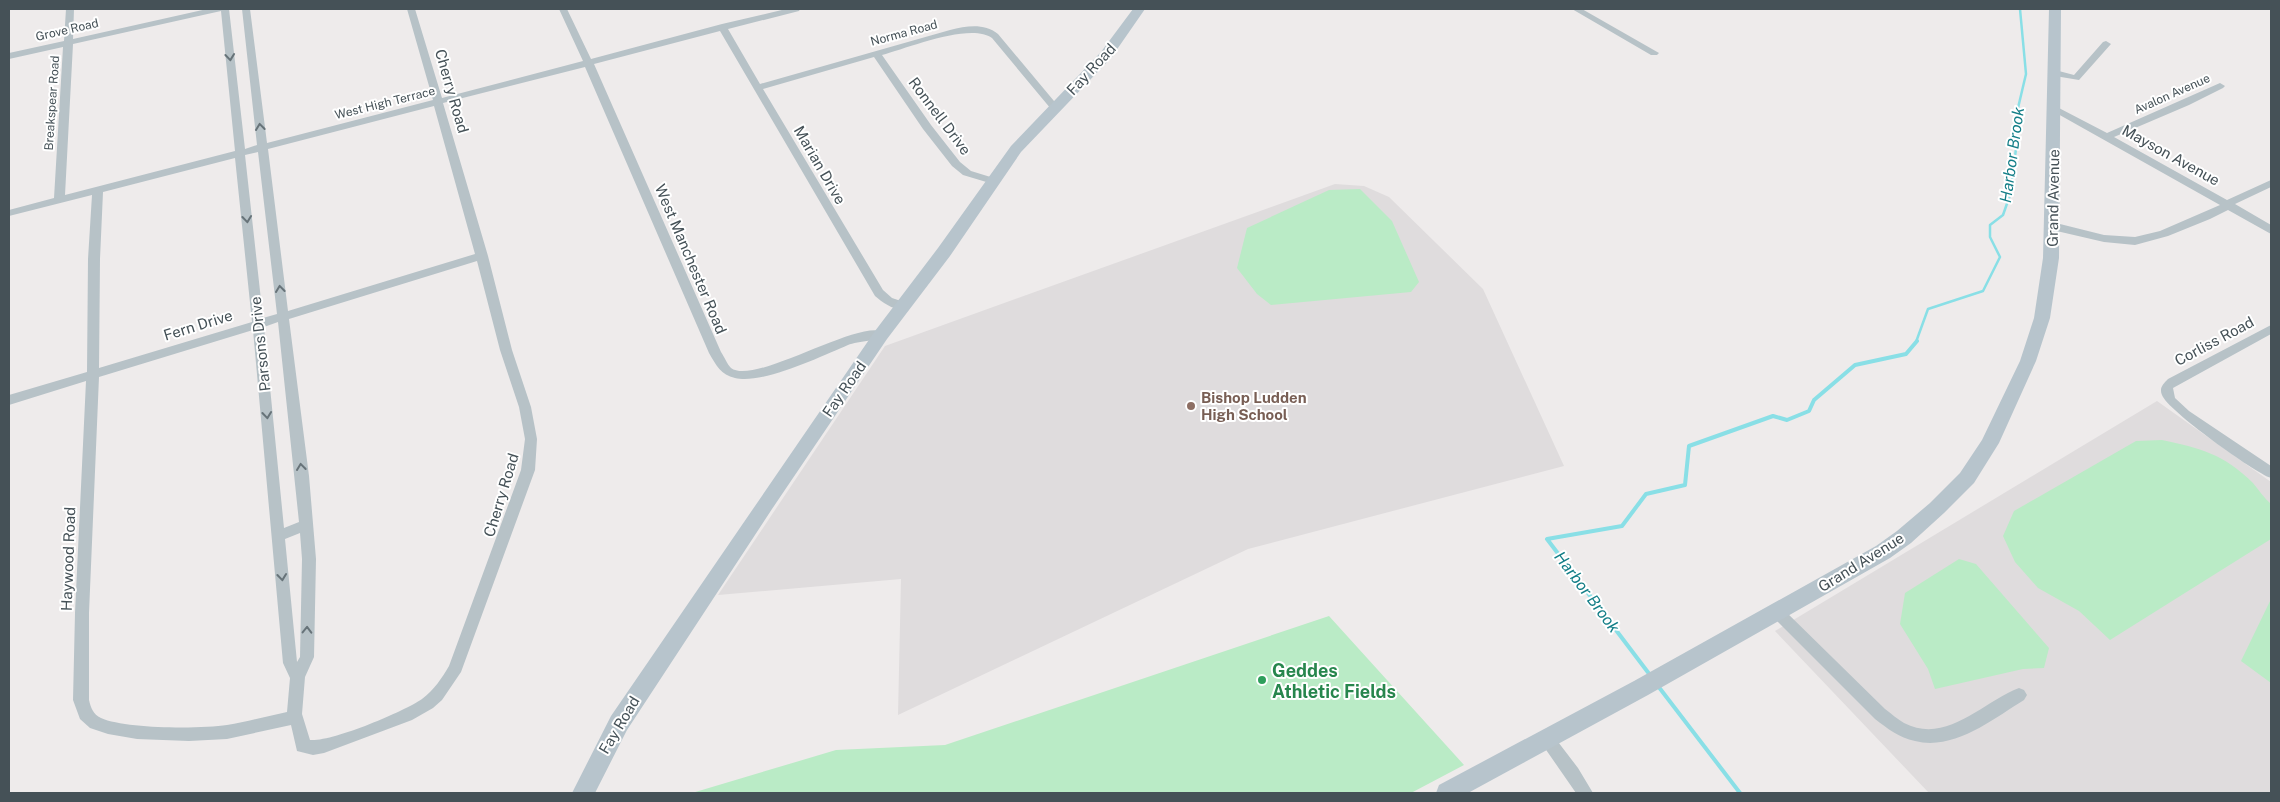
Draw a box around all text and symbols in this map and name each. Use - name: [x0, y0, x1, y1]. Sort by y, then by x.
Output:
- street label: Grove Road: [34, 16, 100, 44]
- street label: Norma Road: [869, 17, 939, 49]
- street label: Fay Road: [1063, 40, 1119, 98]
- street label: Cherry Road: [432, 47, 472, 135]
- one-way arrow: [224, 54, 235, 62]
- street label: Breakspear Road: [42, 55, 62, 151]
- street label: Avalon Avenue: [2132, 71, 2212, 117]
- street label: Ronnell Drive: [905, 74, 975, 158]
- street label: West High Terrace: [333, 84, 437, 122]
- water label: Harbor Brook: [1996, 106, 2028, 204]
- street label: Mayson Avenue: [2119, 121, 2223, 189]
- one-way arrow: [256, 123, 266, 132]
- street label: Marian Drive: [791, 123, 849, 207]
- street label: Grand Avenue: [2044, 149, 2062, 247]
- street label: West Manchester Road: [652, 182, 730, 336]
- one-way arrow: [241, 215, 252, 223]
- one-way arrow: [275, 284, 286, 292]
- street label: Parsons Drive: [247, 296, 273, 392]
- street label: Fern Drive: [161, 306, 235, 344]
- street label: Corliss Road: [2172, 313, 2256, 369]
- street label: Fay Road: [819, 358, 869, 420]
- place label: Bishop Ludden High School: [1201, 389, 1307, 423]
- marker: Bishop Ludden High School: [1185, 400, 1197, 412]
- one-way arrow: [261, 412, 272, 420]
- street label: Cherry Road: [480, 451, 522, 539]
- one-way arrow: [296, 463, 307, 471]
- street label: Haywood Road: [58, 507, 78, 611]
- street label: Grand Avenue: [1815, 529, 1907, 595]
- water label: Harbor Brook: [1550, 548, 1624, 637]
- one-way arrow: [276, 573, 287, 581]
- one-way arrow: [302, 625, 313, 633]
- place label: Geddes Athletic Fields: [1272, 660, 1396, 702]
- marker: Geddes Athletic Fields: [1256, 674, 1268, 686]
- street label: Fay Road: [595, 693, 643, 757]

